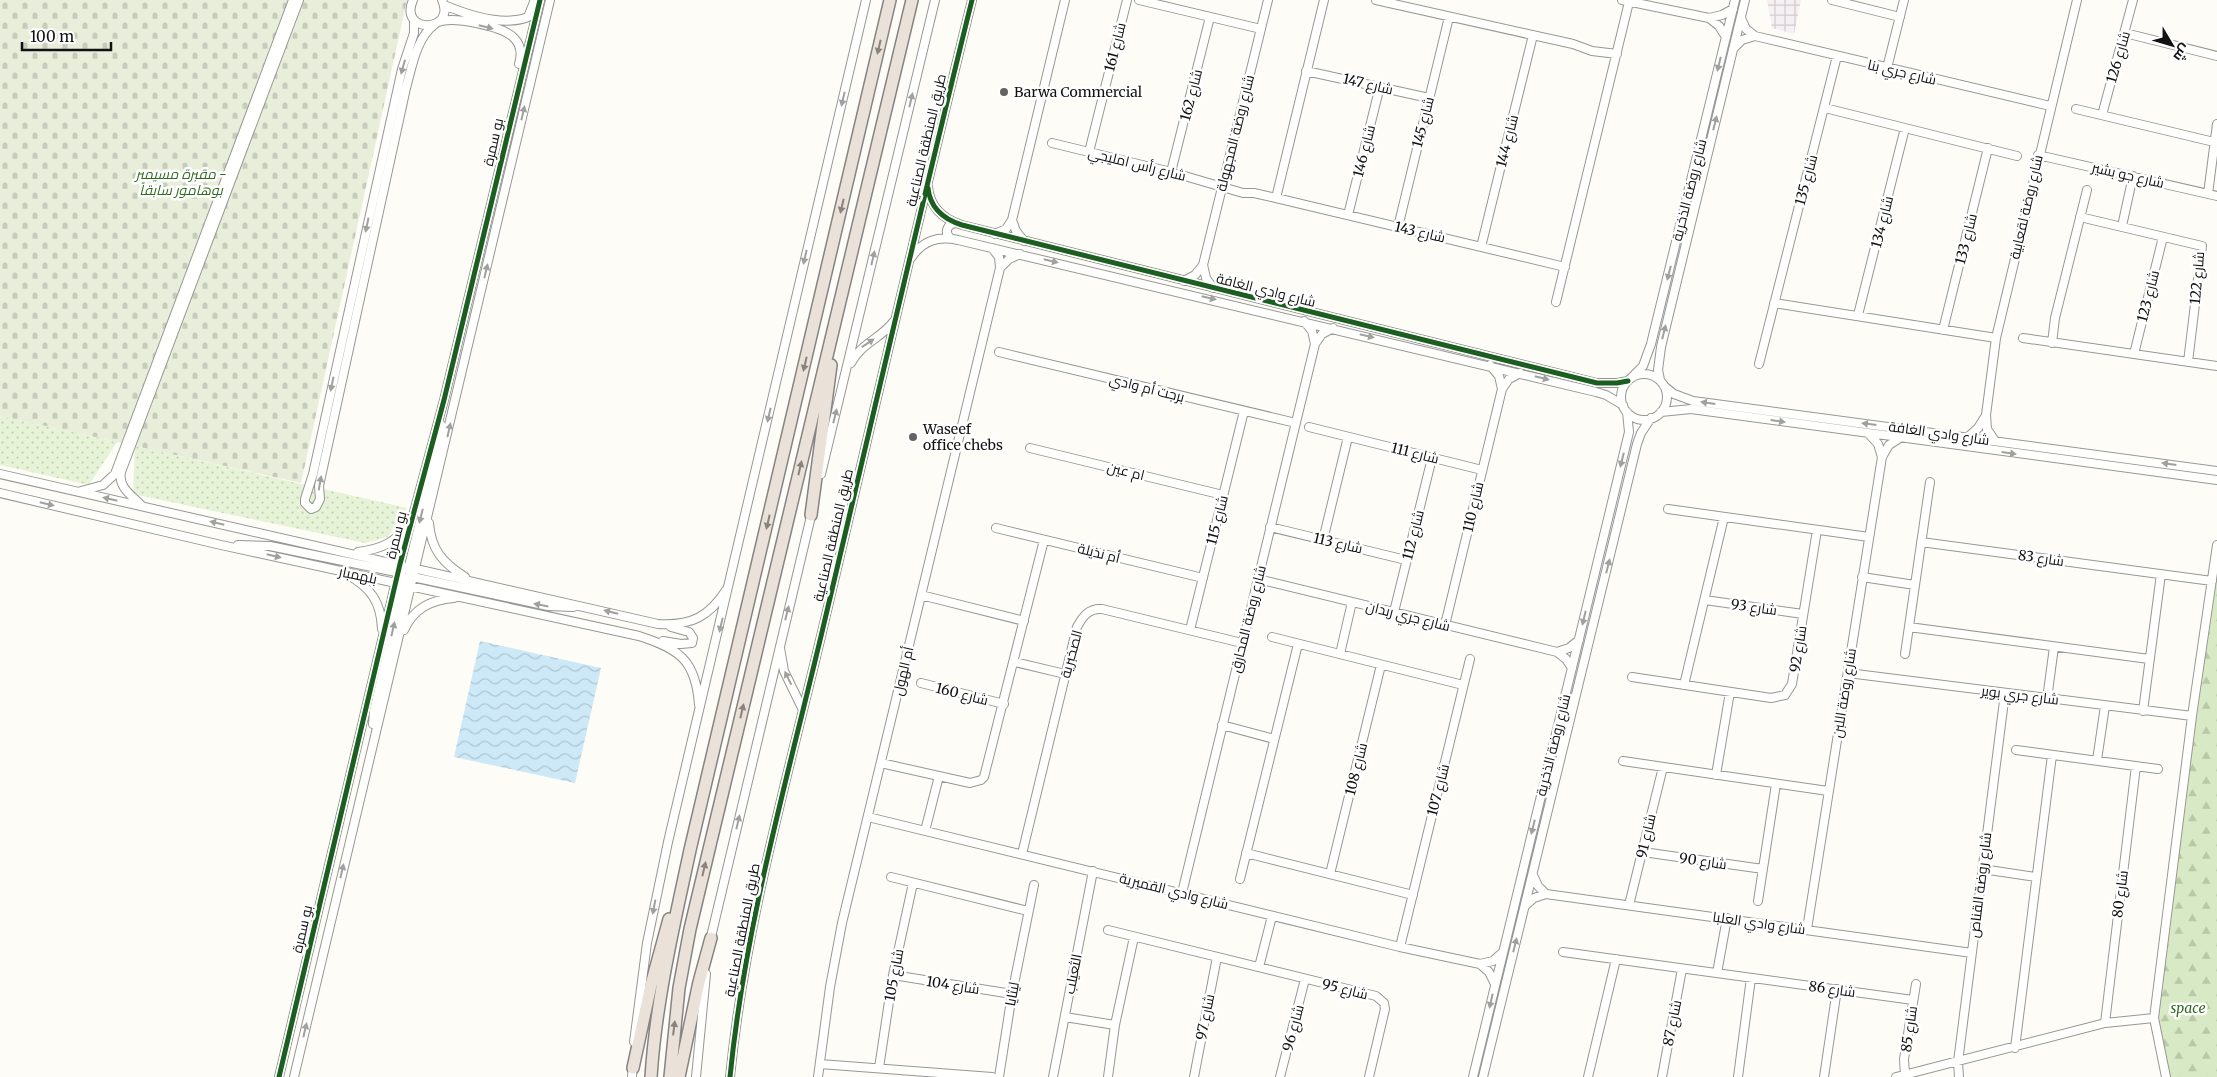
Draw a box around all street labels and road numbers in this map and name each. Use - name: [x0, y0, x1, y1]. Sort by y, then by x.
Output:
- street label: شارع 161: [1100, 21, 1130, 73]
- street label: شارع 126: [2102, 29, 2134, 85]
- street label: شارع جري بنا: [1865, 55, 1938, 92]
- street label: شارع 162: [1176, 67, 1206, 123]
- street label: شارع 147: [1341, 69, 1395, 99]
- street label: طريق المنطقة الصناعية: [902, 72, 950, 208]
- street label: شارع روضة المجهولة: [1212, 73, 1258, 193]
- street label: شارع 145: [1408, 95, 1438, 149]
- street label: شارع 144: [1492, 113, 1522, 169]
- street label: بو سمرة: [479, 116, 507, 168]
- street label: شارع 146: [1349, 123, 1379, 179]
- street label: شارع روضة الذخرية: [1668, 137, 1710, 243]
- street label: شارع رأس امليجي: [1086, 143, 1188, 188]
- street label: شارع 135: [1791, 153, 1821, 207]
- street label: شارع روضة لقعابية: [2005, 153, 2047, 261]
- street label: شارع جو بشير: [2089, 158, 2166, 192]
- street label: شارع 134: [1867, 194, 1897, 250]
- street label: شارع 133: [1951, 212, 1981, 266]
- street label: شارع 143: [1393, 217, 1447, 247]
- street label: شارع 122: [2186, 251, 2208, 305]
- street label: شارع 123: [2133, 268, 2163, 324]
- street label: شارع وادي الغافة: [1214, 269, 1318, 314]
- street label: برجت أم وادي: [1107, 370, 1187, 409]
- street label: شارع وادي الغافة: [1887, 417, 1991, 452]
- street label: شارع 111: [1389, 438, 1441, 468]
- street label: ام عين: [1105, 458, 1147, 485]
- street label: طريق المنطقة الصناعية: [809, 467, 857, 603]
- street label: شارع 110: [1458, 480, 1488, 534]
- street label: شارع 115: [1202, 493, 1232, 547]
- street label: شارع 112: [1398, 508, 1428, 562]
- street label: بو سمرة: [381, 509, 411, 561]
- street label: شارع 113: [1311, 529, 1365, 557]
- street label: أم نذيلة: [1076, 539, 1122, 568]
- street label: شارع 83: [2017, 546, 2065, 570]
- street label: بلهمبار: [336, 562, 379, 588]
- street label: شارع روضة المحارق: [1226, 563, 1270, 675]
- street label: شارع 93: [1730, 595, 1778, 619]
- street label: شارع جري ربدان: [1363, 597, 1452, 638]
- street label: شارع 92: [1785, 624, 1811, 674]
- street label: الصخبرية: [1056, 628, 1086, 680]
- street label: أم الهول: [889, 644, 918, 698]
- street label: شارع روضة اللبن: [1828, 647, 1860, 739]
- street label: شارع 160: [934, 679, 990, 709]
- street label: شارع جري بوير: [1979, 681, 2060, 712]
- street label: شارع روضة الذخرية: [1532, 692, 1574, 798]
- street label: شارع 108: [1341, 741, 1371, 797]
- street label: شارع 107: [1423, 762, 1453, 818]
- street label: شارع 91: [1632, 812, 1660, 860]
- street label: شارع روضة القناص: [1965, 831, 1995, 939]
- street label: شارع 90: [1678, 849, 1728, 873]
- street label: طريق المنطقة الصناعية: [720, 862, 764, 998]
- street label: شارع وادي القميرية: [1117, 869, 1230, 916]
- street label: شارع 80: [2108, 869, 2132, 919]
- street label: بو سمرة: [288, 903, 316, 955]
- street label: شارع وادي العلبا: [1711, 908, 1807, 941]
- street label: شارع 105: [881, 947, 907, 1003]
- street label: الثعيلب: [1060, 952, 1086, 996]
- street label: شارع 104: [925, 972, 981, 998]
- street label: شارع 95: [1320, 975, 1370, 1003]
- street label: شارع 86: [1807, 977, 1857, 1001]
- street label: ليثايا: [1001, 981, 1023, 1007]
- street label: شارع 97: [1192, 992, 1218, 1042]
- street label: شارع 87: [1659, 998, 1685, 1048]
- street label: شارع 96: [1278, 1003, 1308, 1053]
- street label: شارع 85: [1897, 1005, 1921, 1053]

